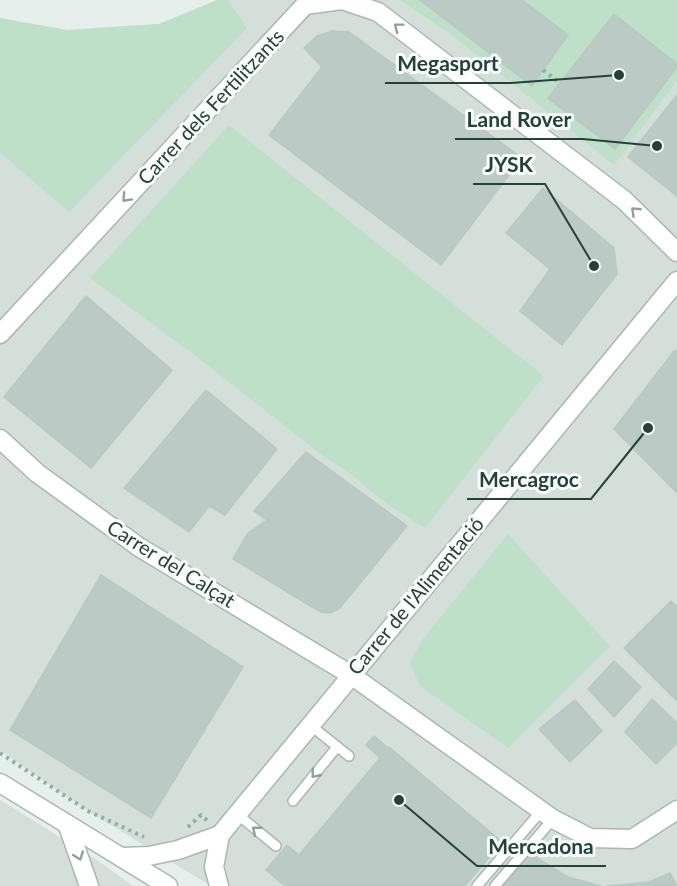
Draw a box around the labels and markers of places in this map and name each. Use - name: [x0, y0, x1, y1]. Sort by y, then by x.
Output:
- callout: Megasport: [385, 44, 511, 83]
- callout: Land Rover: [455, 100, 583, 139]
- callout: JYSK: [473, 145, 545, 184]
- callout: Mercagroc: [467, 460, 591, 499]
- callout: Mercadona: [477, 827, 606, 866]

